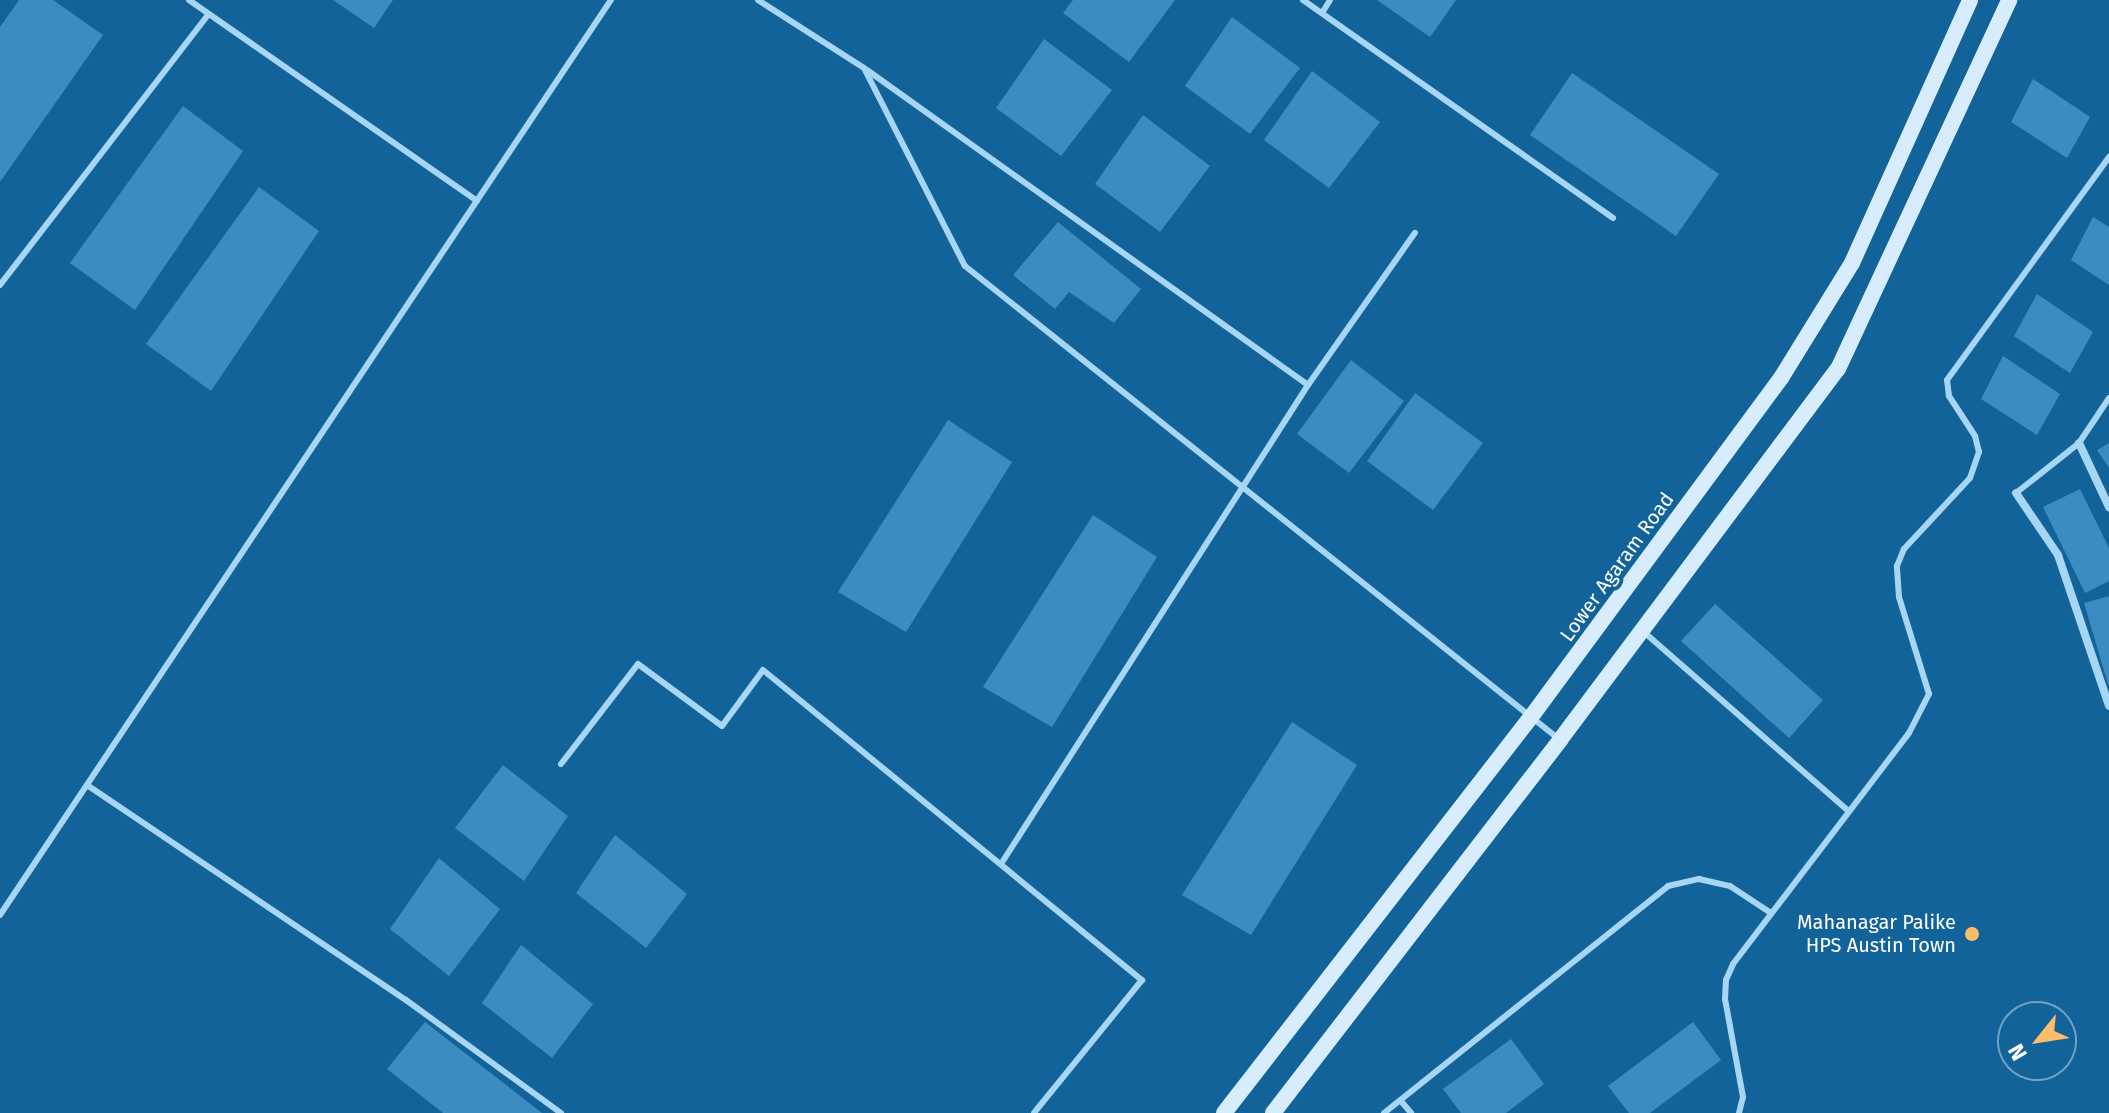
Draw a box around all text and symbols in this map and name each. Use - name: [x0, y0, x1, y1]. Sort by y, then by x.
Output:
- street label: Lower Agaram Road: [1555, 488, 1679, 646]
- place label: Mahanagar Palike HPS Austin Town: [1797, 910, 1956, 957]
- marker: Mahanagar Palike HPS Austin Town: [1963, 925, 1981, 943]
- north arrow: [1997, 1001, 2077, 1081]
- text: N: [2002, 1039, 2033, 1065]

